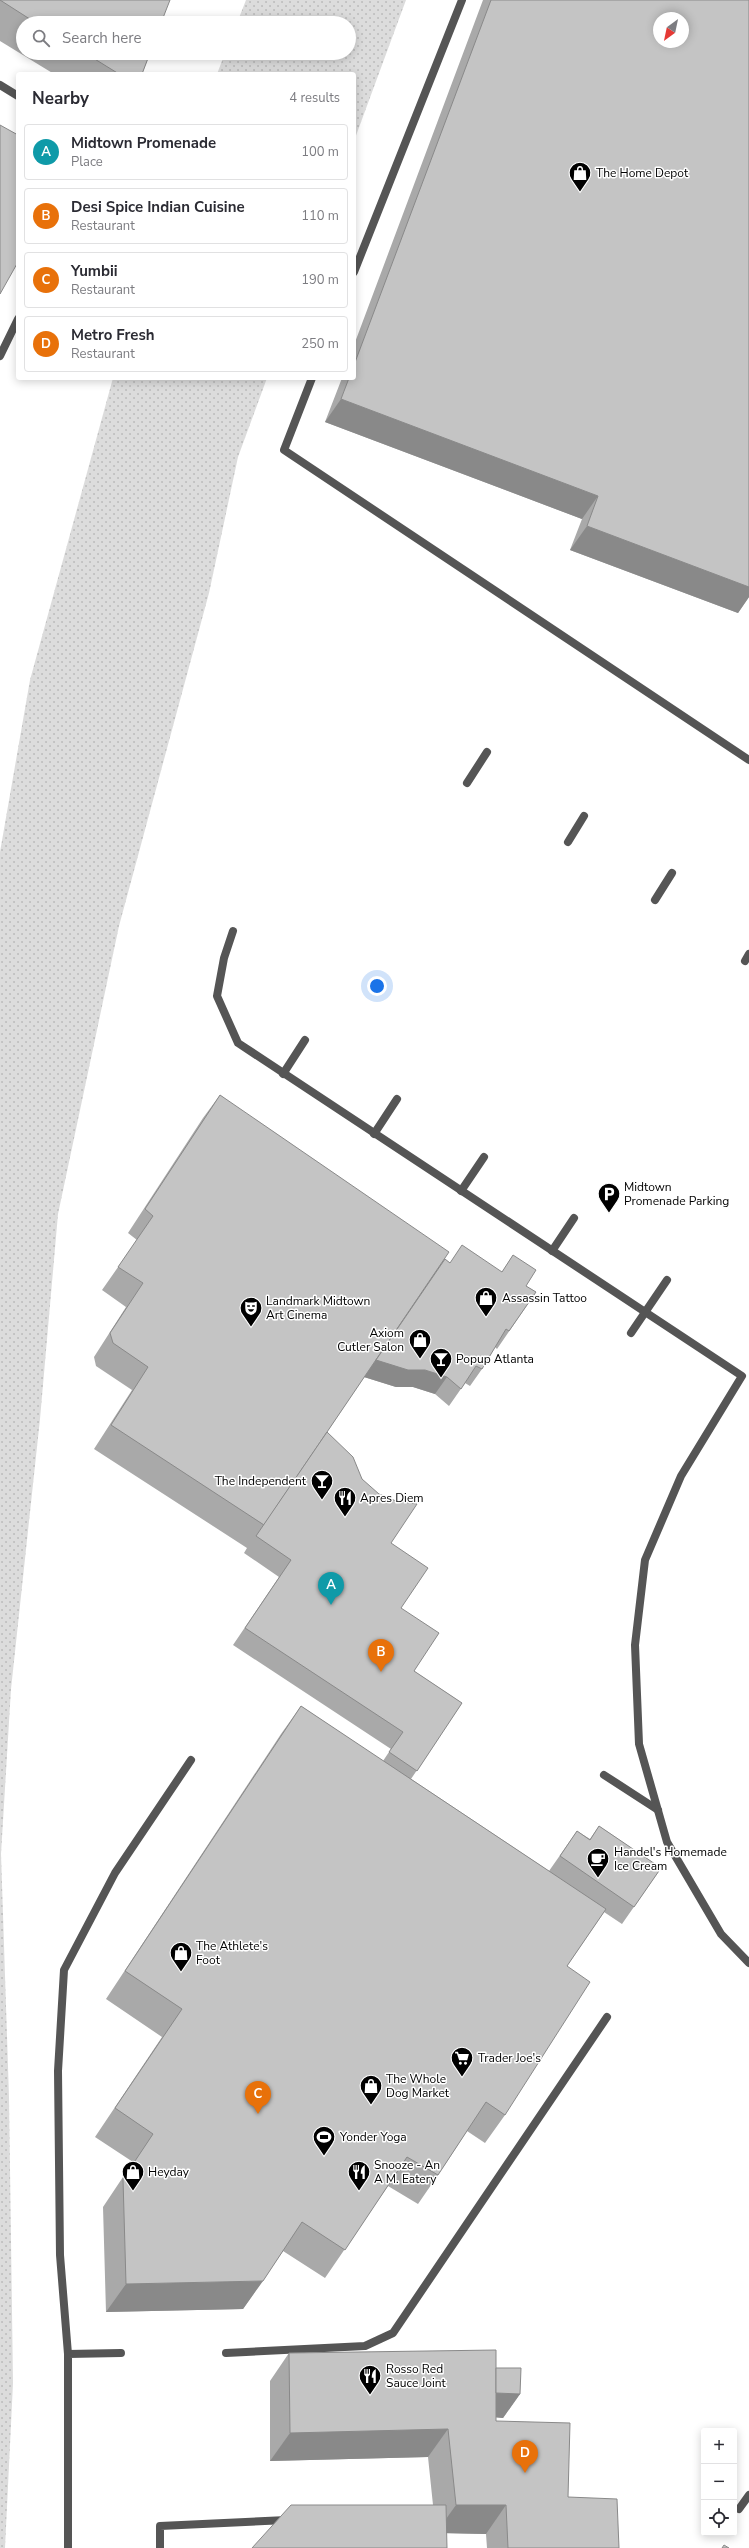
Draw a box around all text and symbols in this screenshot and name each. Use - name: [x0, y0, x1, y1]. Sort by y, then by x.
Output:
- north arrow: [653, 12, 689, 48]
- search box: [16, 16, 356, 60]
- icon: search: [30, 27, 52, 49]
- text: Search here: [62, 28, 142, 48]
- text: Nearby: [32, 87, 89, 110]
- text: 4 results: [289, 89, 340, 107]
- text: Midtown Promenade: [71, 133, 216, 153]
- text: A: [41, 143, 51, 161]
- text: 100 m: [301, 143, 339, 161]
- text: Place: [71, 153, 103, 171]
- shop icon: The Home Depot: [567, 160, 593, 193]
- place label: The Home Depot: [596, 165, 689, 181]
- text: Desi Spice Indian Cuisine: [71, 197, 245, 217]
- text: B: [42, 207, 50, 225]
- text: 110 m: [301, 207, 339, 225]
- text: Restaurant: [71, 217, 135, 235]
- text: Yumbii: [71, 261, 118, 281]
- text: C: [42, 271, 50, 289]
- text: 190 m: [301, 271, 339, 289]
- text: Restaurant: [71, 281, 135, 299]
- text: Metro Fresh: [71, 325, 155, 345]
- text: D: [41, 335, 51, 353]
- text: 250 m: [301, 335, 339, 353]
- text: Restaurant: [71, 345, 135, 363]
- your location: [367, 976, 387, 996]
- place label: Midtown Promenade Parking: [624, 1179, 729, 1209]
- parking icon: Midtown Promenade Parking: [596, 1181, 622, 1214]
- shop icon: Assassin Tattoo: [473, 1285, 499, 1318]
- place label: Assassin Tattoo: [502, 1290, 587, 1306]
- place label: Landmark Midtown Art Cinema: [266, 1293, 370, 1323]
- theatre icon: Landmark Midtown Art Cinema: [238, 1295, 264, 1328]
- place label: Axiom Cutler Salon: [337, 1325, 404, 1355]
- shop icon: Axiom Cutler Salon: [407, 1327, 433, 1360]
- bar icon: Popup Atlanta: [428, 1346, 454, 1379]
- place label: Popup Atlanta: [456, 1351, 534, 1367]
- bar icon: The Independent: [309, 1468, 335, 1501]
- place label: The Independent: [215, 1473, 307, 1489]
- restaurant icon: Apres Diem: [332, 1485, 358, 1518]
- place label: Apres Diem: [360, 1490, 424, 1506]
- pin: A: [318, 1572, 344, 1605]
- pin: B: [368, 1639, 394, 1672]
- place label: Handel's Homemade Ice Cream: [614, 1844, 727, 1874]
- cafe icon: Handel's Homemade Ice Cream: [585, 1846, 611, 1879]
- place label: The Athlete's Foot: [196, 1938, 268, 1968]
- shop icon: The Athlete's Foot: [168, 1940, 194, 1973]
- supermarket icon: Trader Joe's: [449, 2045, 475, 2078]
- place label: Trader Joe's: [478, 2050, 541, 2066]
- place label: The Whole Dog Market: [386, 2071, 450, 2101]
- shop icon: The Whole Dog Market: [358, 2073, 384, 2106]
- pin: C: [245, 2081, 271, 2114]
- sports icon: Yonder Yoga: [311, 2124, 337, 2157]
- place label: Yonder Yoga: [339, 2129, 407, 2145]
- place label: Snooze - An A M. Eatery: [374, 2157, 440, 2187]
- shop icon: Heyday: [120, 2159, 146, 2192]
- restaurant icon: Snooze - An A M. Eatery: [346, 2159, 372, 2192]
- place label: Heyday: [148, 2164, 190, 2180]
- place label: Rosso Red Sauce Joint: [386, 2361, 447, 2391]
- restaurant icon: Rosso Red Sauce Joint: [357, 2363, 383, 2396]
- map controls: [701, 2428, 737, 2536]
- button: +: [701, 2428, 737, 2464]
- pin: D: [512, 2440, 538, 2473]
- button: −: [701, 2464, 737, 2500]
- button: locate: [701, 2500, 737, 2536]

